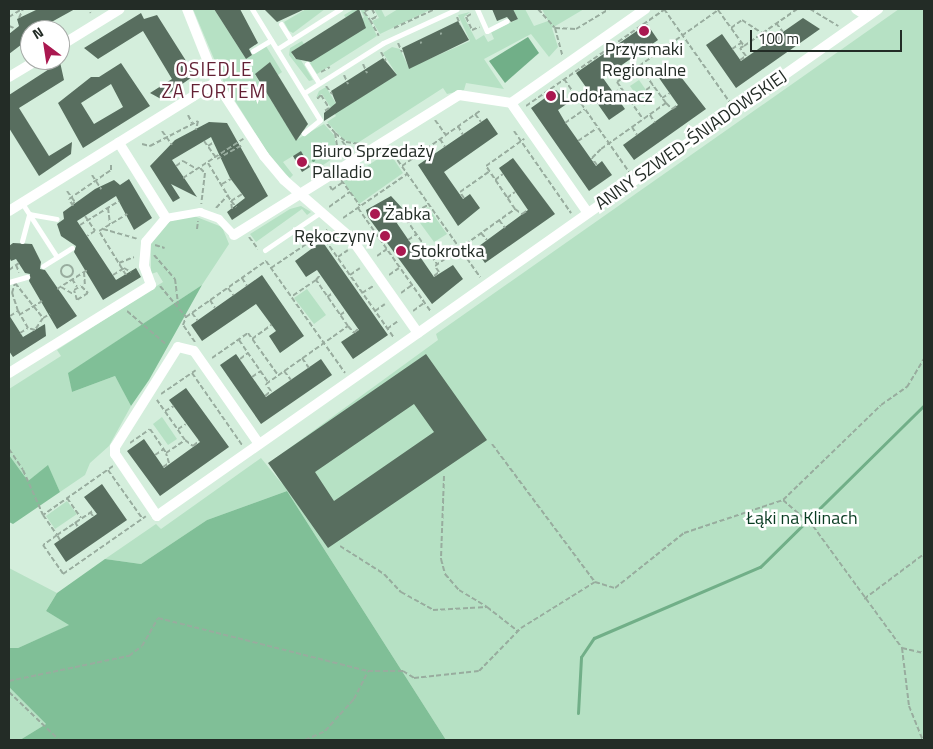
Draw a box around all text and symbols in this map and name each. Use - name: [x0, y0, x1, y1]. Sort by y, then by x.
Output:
- north arrow: [20, 20, 70, 70]
- scale bar: [753, 20, 906, 52]
- text: N: [28, 21, 47, 44]
- marker: Przysmaki Regionalne: [638, 25, 650, 37]
- text: 100 m: [758, 27, 799, 50]
- place label: Przysmaki Regionalne: [602, 39, 686, 82]
- district label: OSIEDLE ZA FORTEM: [160, 58, 268, 102]
- street label: ANNY SZWED-ŚNIADOWSKIEJ: [591, 65, 791, 215]
- place label: Lodołamacz: [561, 85, 653, 107]
- marker: Lodołamacz: [545, 90, 557, 102]
- place label: Biuro Sprzedaży Palladio: [312, 141, 434, 183]
- marker: Biuro Sprzedaży Palladio: [296, 156, 308, 168]
- place label: Żabka: [385, 203, 431, 225]
- marker: Żabka: [369, 208, 381, 220]
- place label: Rękoczyny: [294, 225, 375, 247]
- marker: Rękoczyny: [379, 230, 391, 242]
- place label: Stokrotka: [411, 240, 484, 262]
- marker: Stokrotka: [395, 245, 407, 257]
- park label: Łąki na Klinach: [746, 507, 858, 529]

